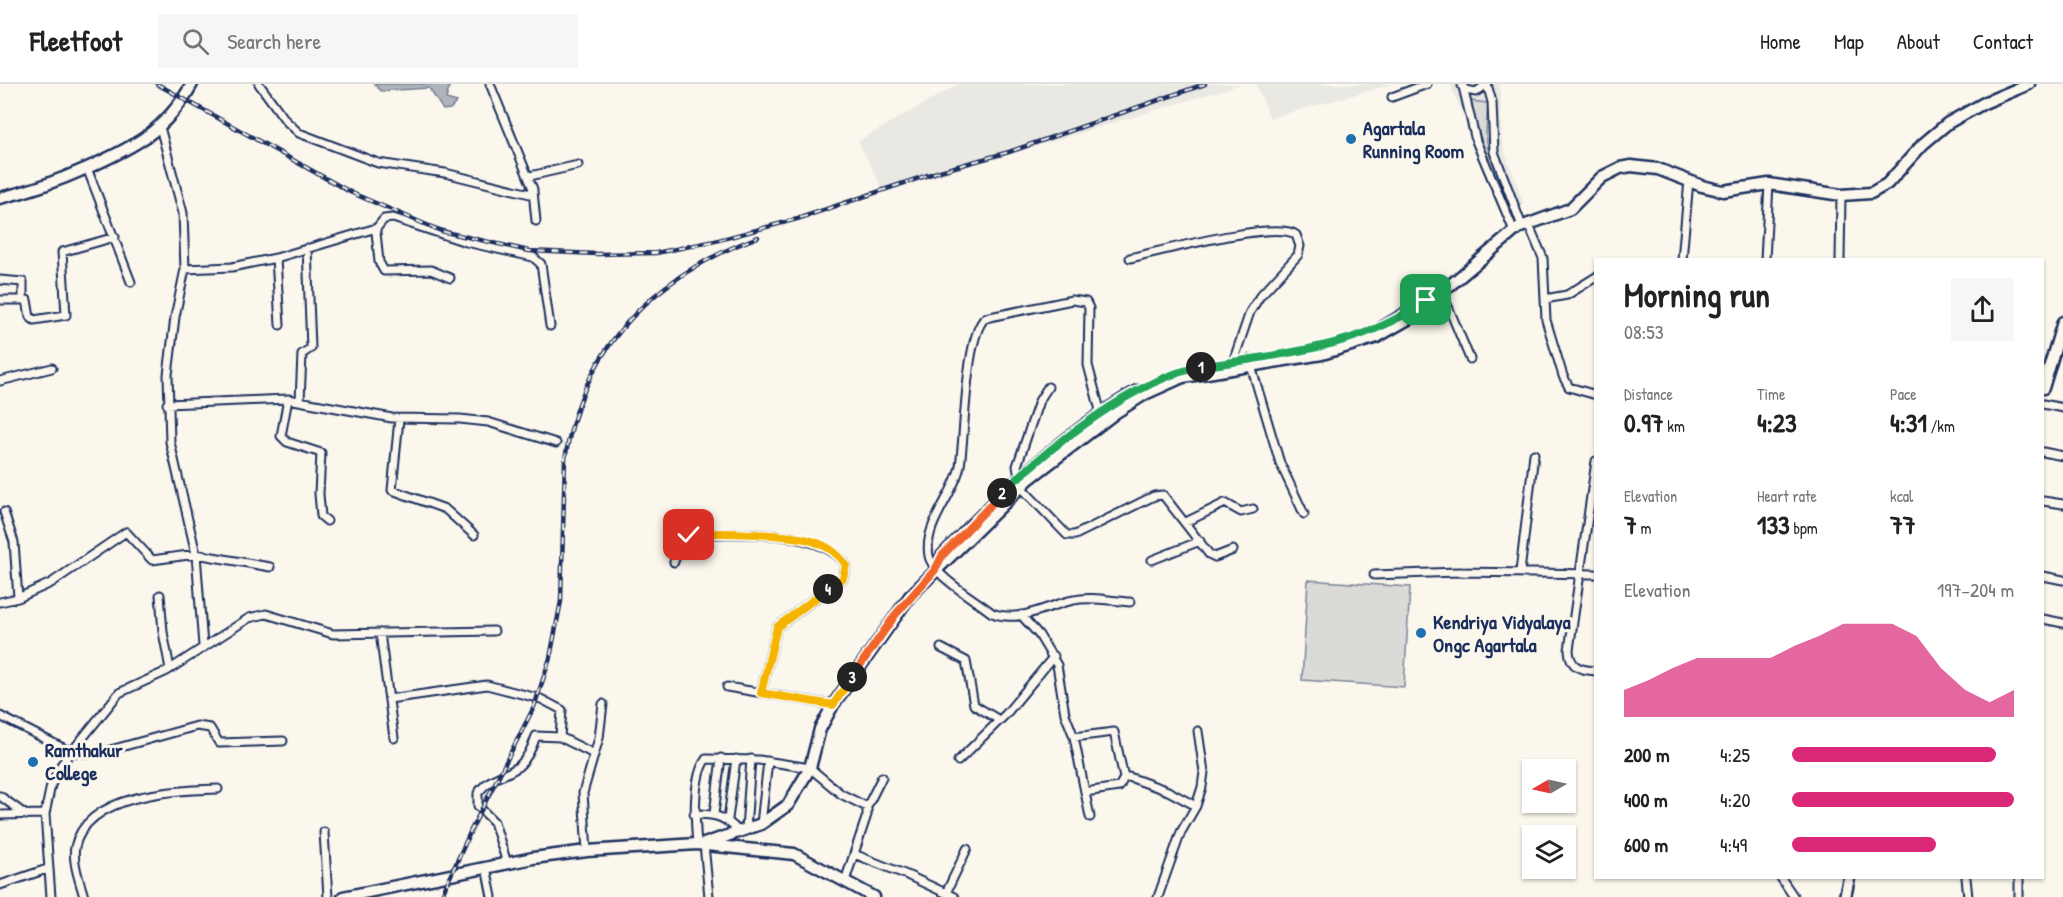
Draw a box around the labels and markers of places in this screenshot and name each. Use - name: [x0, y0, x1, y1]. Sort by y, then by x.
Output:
- place label: Agartala Running Room: [1363, 114, 1464, 165]
- marker: Agartala Running Room: [1344, 132, 1358, 146]
- pin: [1400, 274, 1451, 325]
- pin: 1: [1186, 352, 1216, 382]
- pin: 2: [987, 478, 1017, 508]
- pin: [663, 509, 714, 560]
- pin: 4: [813, 574, 843, 604]
- place label: Kendriya Vidyalaya Ongc Agartala: [1433, 608, 1571, 659]
- marker: Kendriya Vidyalaya Ongc Agartala: [1414, 626, 1428, 640]
- pin: 3: [837, 662, 867, 692]
- place label: Ramthakur College: [45, 736, 123, 787]
- marker: Ramthakur College: [26, 755, 40, 769]

